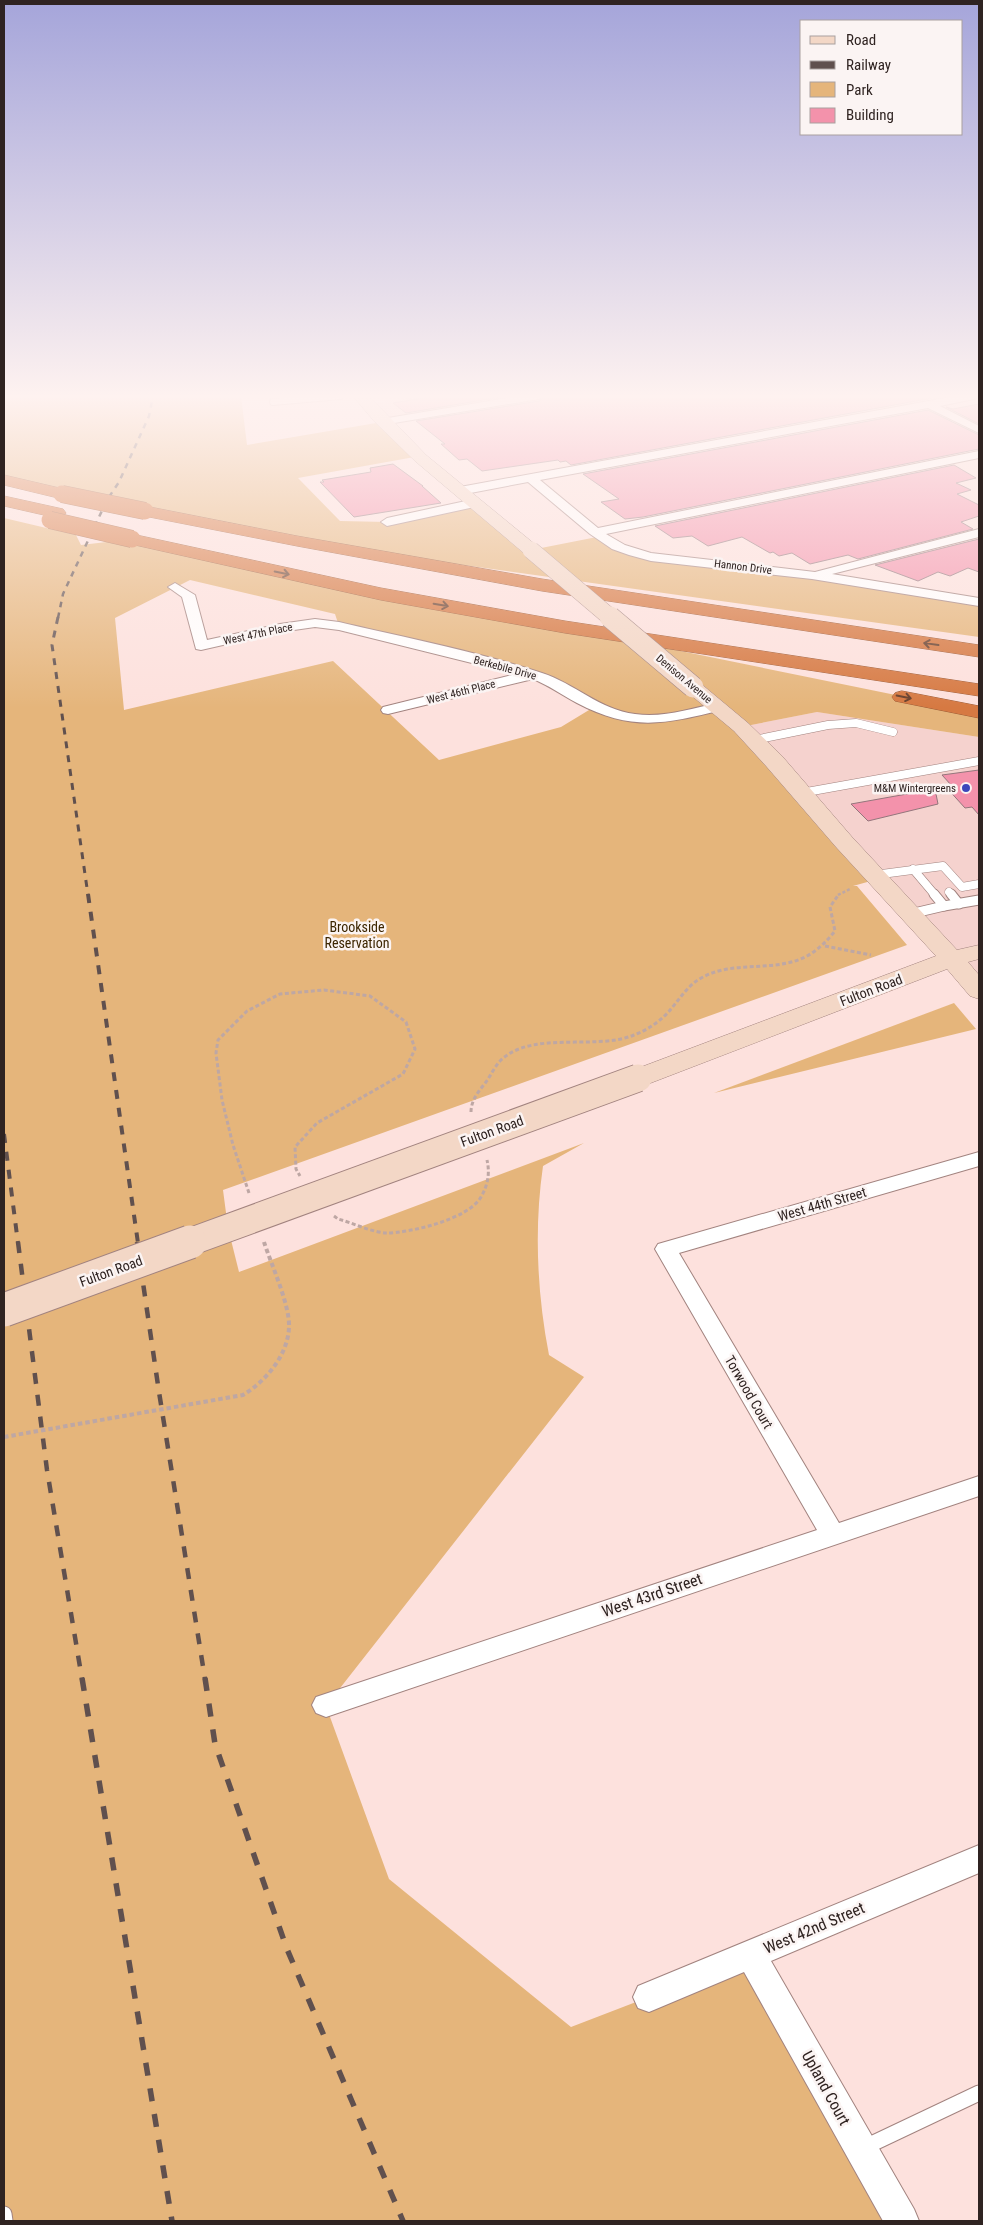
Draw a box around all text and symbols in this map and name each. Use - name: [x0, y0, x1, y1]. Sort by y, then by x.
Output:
- legend: [800, 20, 963, 135]
- text: Road: [846, 31, 876, 49]
- text: Railway: [846, 56, 891, 74]
- text: Park: [846, 81, 873, 99]
- text: Building: [846, 106, 894, 124]
- street label: Hannon Drive: [713, 557, 773, 577]
- one-way arrow: [274, 569, 290, 578]
- one-way arrow: [433, 600, 449, 610]
- street label: West 47th Place: [222, 620, 294, 648]
- one-way arrow: [923, 639, 939, 649]
- street label: Denison Avenue: [653, 652, 715, 706]
- street label: Berkebile Drive: [472, 653, 538, 683]
- street label: West 46th Place: [425, 677, 497, 707]
- one-way arrow: [896, 693, 912, 702]
- place label: M&M Wintergreens: [874, 782, 956, 795]
- marker: M&M Wintergreens: [960, 782, 972, 794]
- park label: Brookside Reservation: [324, 919, 390, 951]
- street label: Fulton Road: [837, 971, 905, 1009]
- street label: Fulton Road: [458, 1112, 526, 1150]
- street label: West 44th Street: [776, 1184, 868, 1224]
- street label: Fulton Road: [77, 1252, 145, 1290]
- street label: Torwood Court: [722, 1353, 776, 1431]
- street label: West 43rd Street: [599, 1569, 705, 1621]
- street label: West 42nd Street: [761, 1898, 868, 1958]
- street label: Upland Court: [798, 2047, 854, 2129]

